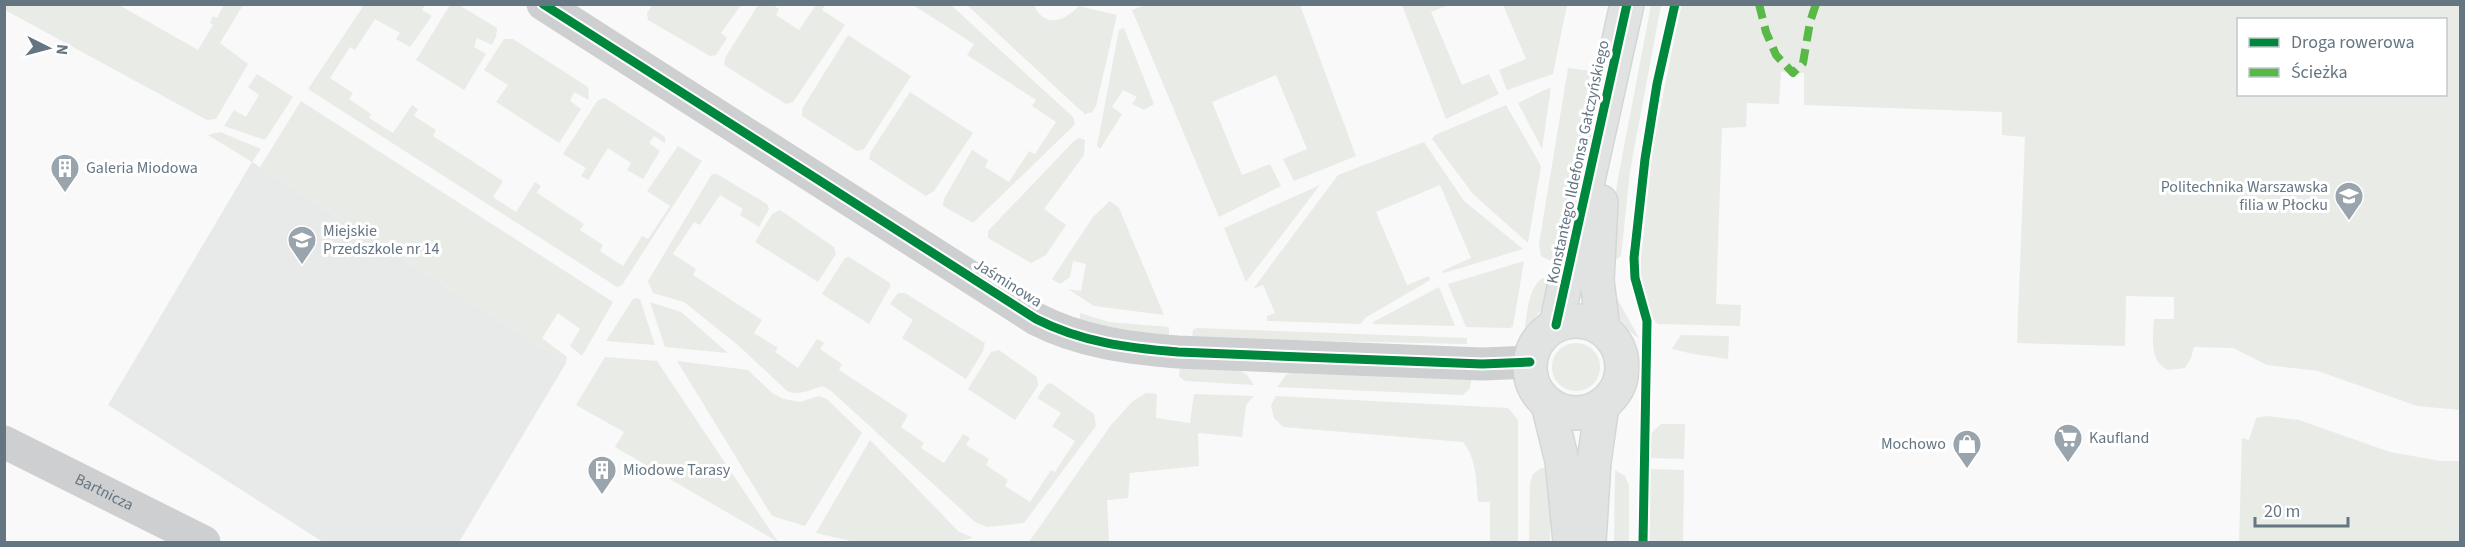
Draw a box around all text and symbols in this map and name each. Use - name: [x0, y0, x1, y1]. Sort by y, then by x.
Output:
- north arrow: [18, 18, 78, 78]
- legend: [2237, 18, 2447, 96]
- text: Droga rowerowa: [2291, 30, 2415, 55]
- street label: Konstantego Ildefonsa Gałczyńskiego: [1541, 38, 1615, 286]
- text: N: [50, 43, 73, 56]
- text: Ścieżka: [2291, 60, 2348, 85]
- building icon: Galeria Miodowa: [49, 152, 81, 194]
- place label: Galeria Miodowa: [86, 157, 198, 179]
- place label: Politechnika Warszawska filia w Płocku: [2161, 176, 2328, 216]
- school or university icon: Politechnika Warszawska filia w Płocku: [2333, 180, 2365, 222]
- place label: Miejskie Przedszkole nr 14: [323, 220, 439, 260]
- school or university icon: Miejskie Przedszkole nr 14: [286, 224, 318, 266]
- street label: Jaśminowa: [970, 253, 1046, 313]
- supermarket icon: Kaufland: [2052, 422, 2084, 464]
- place label: Kaufland: [2089, 427, 2149, 449]
- shop icon: Mochowo: [1951, 428, 1983, 470]
- place label: Mochowo: [1881, 433, 1946, 455]
- building icon: Miodowe Tarasy: [586, 454, 618, 496]
- place label: Miodowe Tarasy: [623, 459, 731, 481]
- street label: Bartnicza: [71, 468, 137, 516]
- scale bar: [2255, 490, 2348, 528]
- text: 20 m: [2264, 499, 2300, 524]

